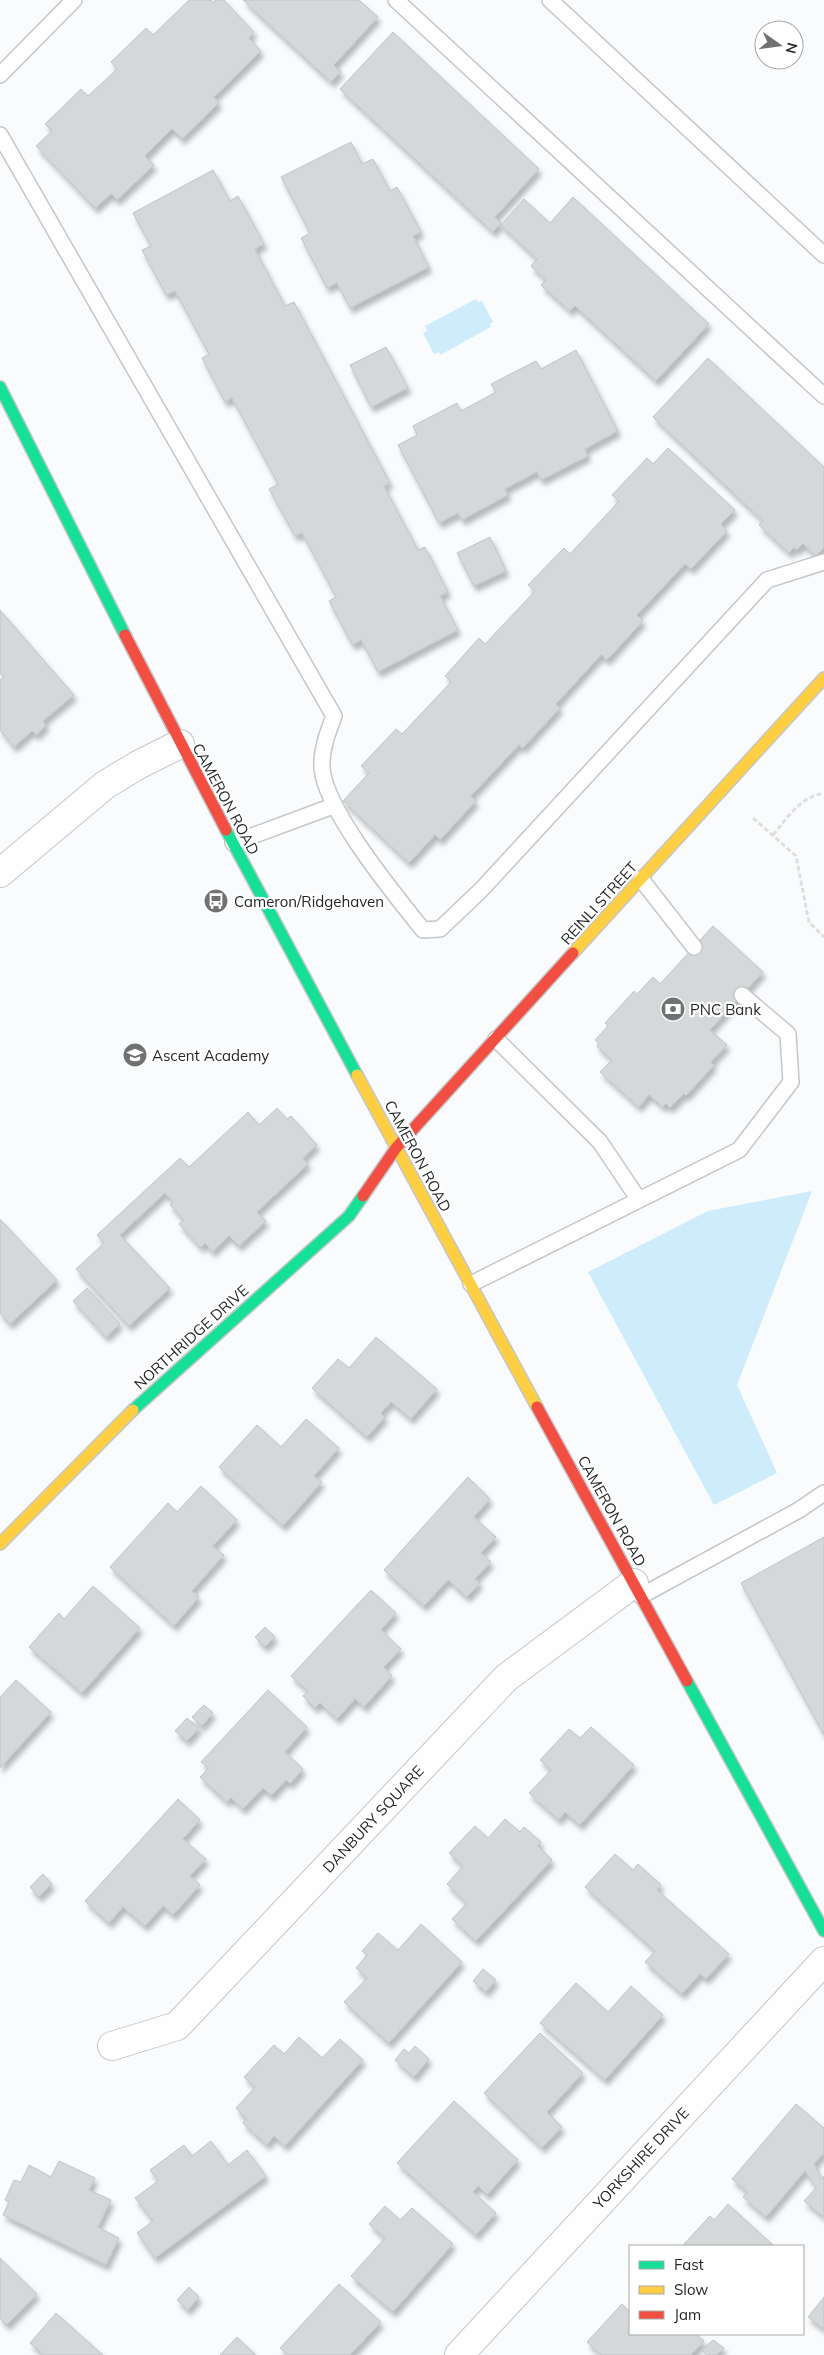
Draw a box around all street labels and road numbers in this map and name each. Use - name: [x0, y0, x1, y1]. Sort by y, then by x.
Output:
- street label: CAMERON ROAD: [189, 740, 263, 858]
- street label: REINLI STREET: [557, 858, 641, 948]
- street label: CAMERON ROAD: [381, 1097, 455, 1215]
- street label: NORTHRIDGE DRIVE: [130, 1281, 252, 1393]
- street label: CAMERON ROAD: [574, 1452, 650, 1570]
- street label: DANBURY SQUARE: [318, 1761, 428, 1877]
- street label: YORKSHIRE DRIVE: [588, 2103, 693, 2214]

